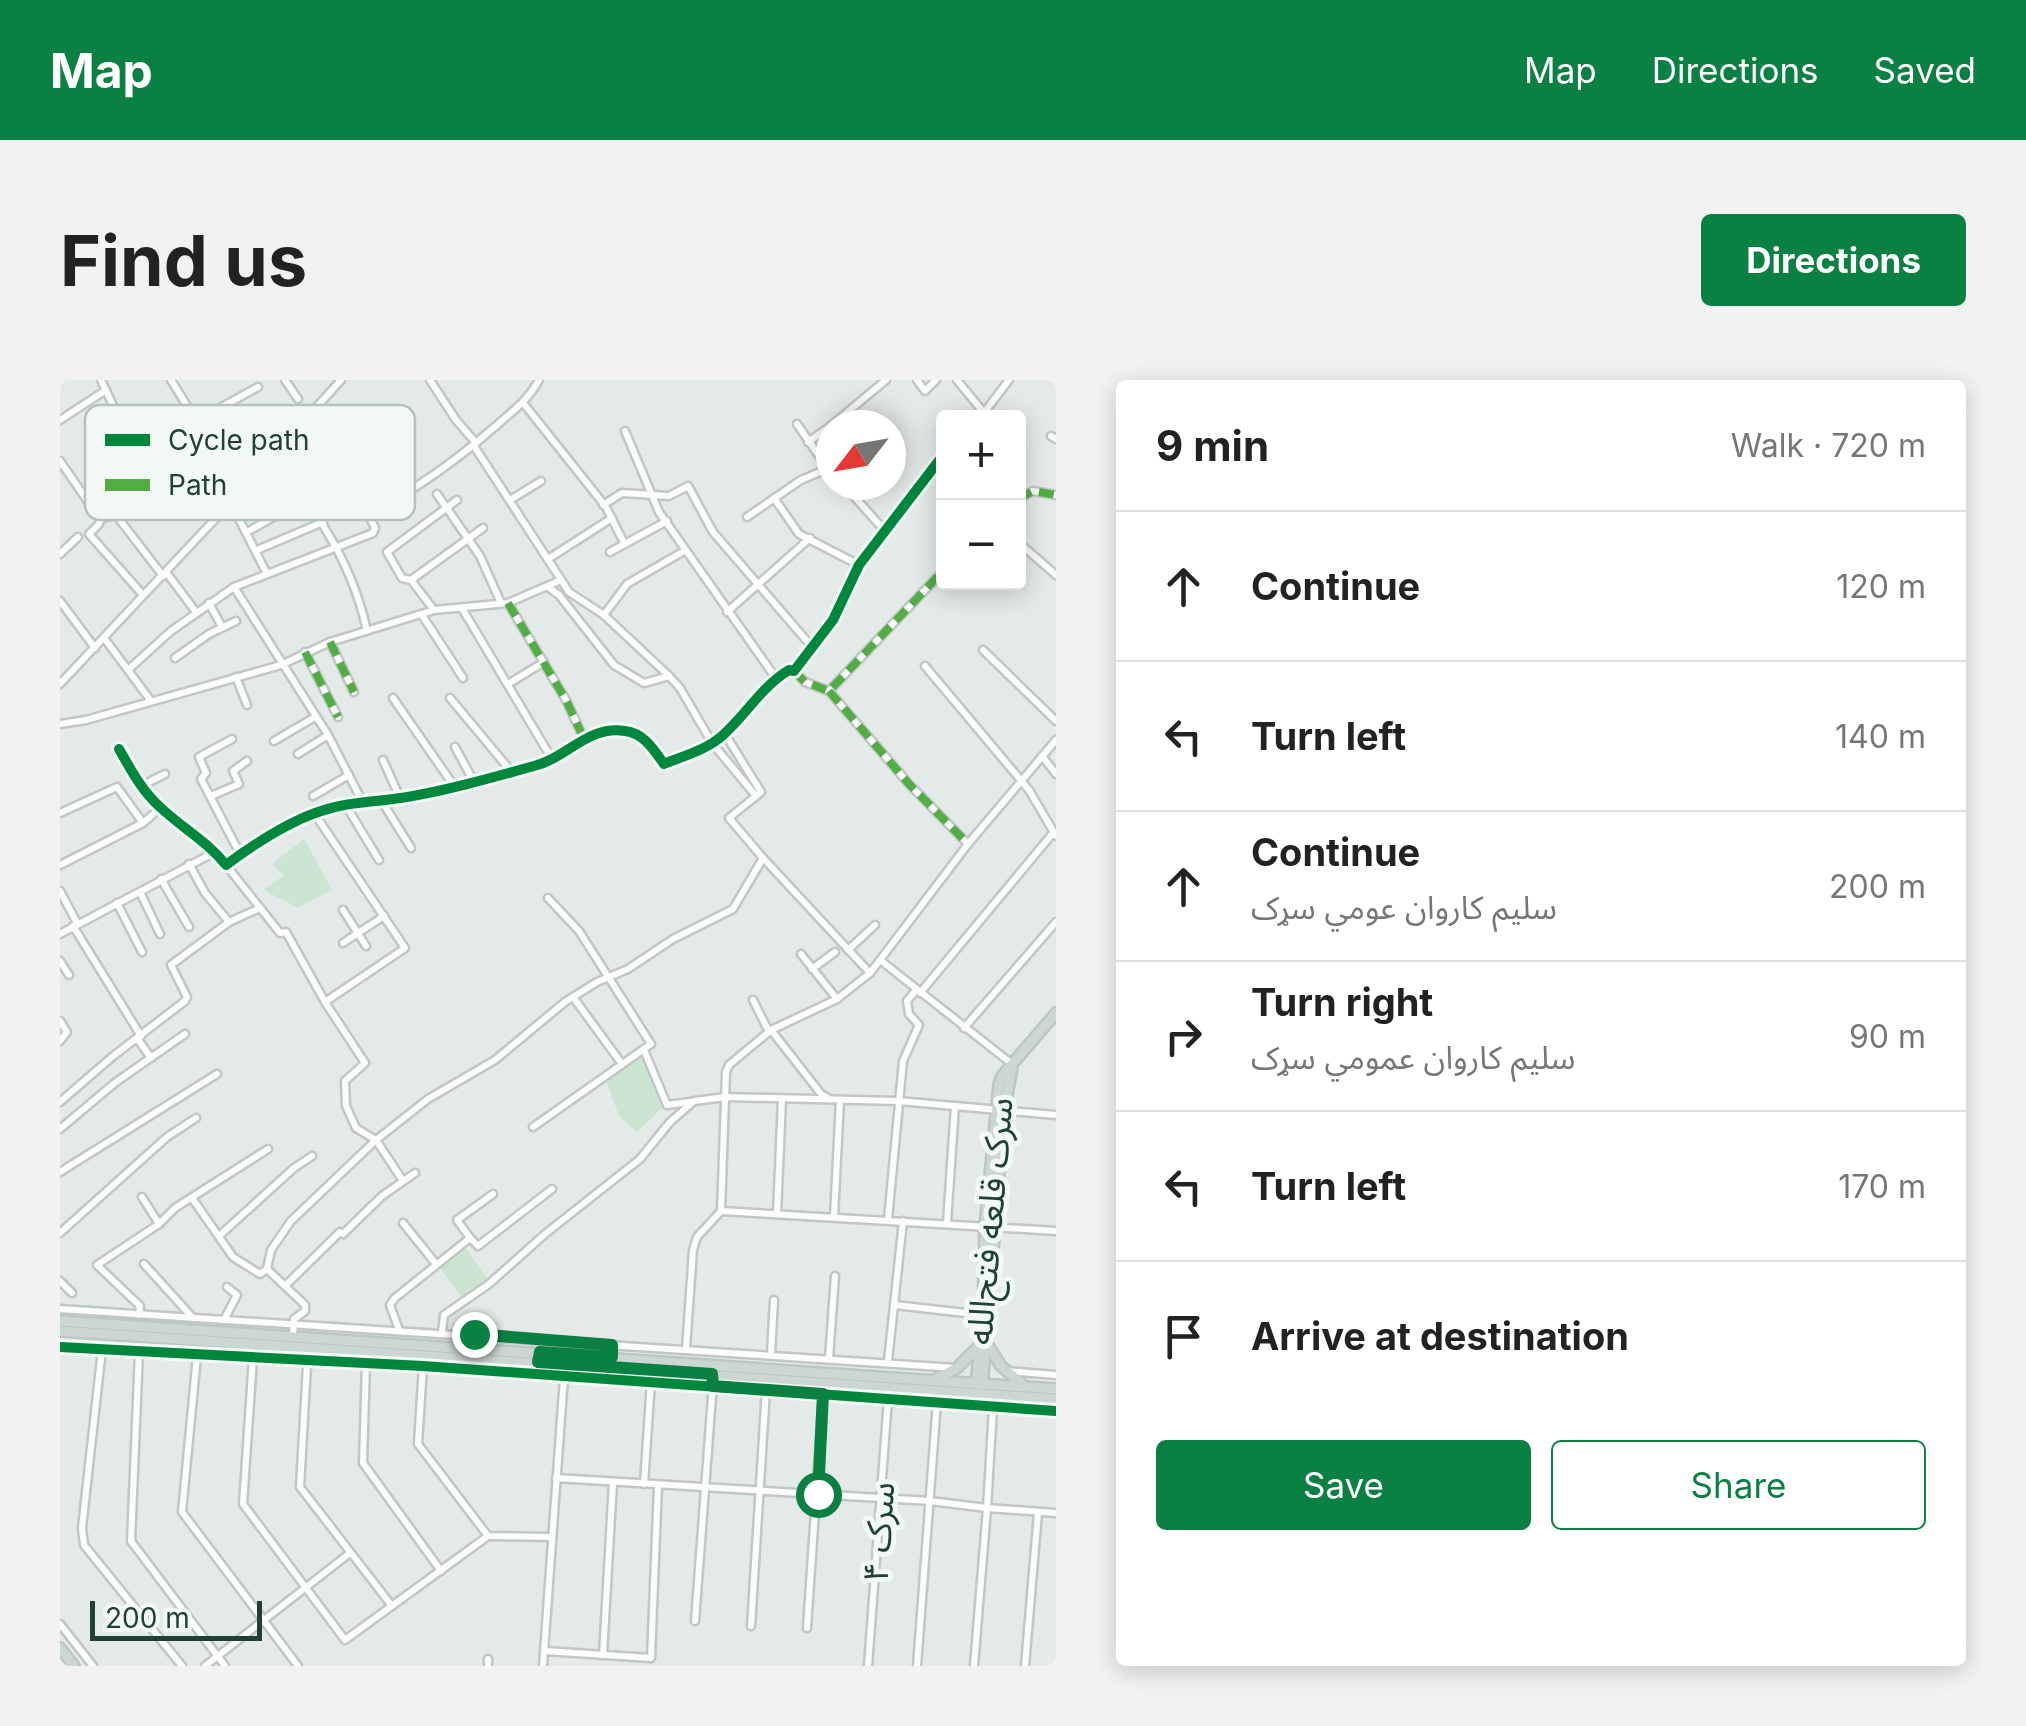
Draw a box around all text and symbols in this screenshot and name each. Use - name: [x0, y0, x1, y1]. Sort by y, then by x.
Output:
- text: Map: [50, 41, 153, 100]
- text: Map: [1524, 49, 1597, 91]
- text: Directions: [1652, 49, 1819, 91]
- text: Saved: [1874, 49, 1976, 91]
- button: Directions: [1701, 214, 1966, 306]
- text: Find us: [60, 218, 307, 303]
- legend: [85, 405, 415, 520]
- north arrow: [816, 410, 906, 500]
- map controls: [936, 410, 1026, 590]
- button: +: [936, 410, 1026, 500]
- text: 9 min: [1156, 420, 1269, 471]
- text: Cycle path: [168, 423, 309, 457]
- text: Walk · 720 m: [1731, 426, 1926, 465]
- text: Path: [168, 468, 227, 502]
- button: −: [936, 500, 1026, 590]
- icon: ahead: [1156, 559, 1211, 614]
- text: Continue: [1251, 563, 1420, 609]
- text: 120 m: [1836, 567, 1926, 606]
- icon: left: [1156, 709, 1211, 764]
- text: Turn left: [1251, 713, 1406, 759]
- text: 140 m: [1835, 717, 1926, 756]
- text: Continue: [1251, 829, 1420, 875]
- icon: ahead: [1156, 859, 1211, 914]
- text: 200 m: [1829, 867, 1926, 906]
- text: سلیم کاروان عومي سړک: [1251, 888, 1557, 927]
- text: Turn right: [1251, 979, 1433, 1025]
- icon: right: [1156, 1009, 1211, 1064]
- text: 90 m: [1849, 1017, 1926, 1056]
- text: سلیم کاروان عمومي سړک: [1251, 1038, 1575, 1077]
- street label: سرک قلعه فتح‌الله: [957, 1096, 1027, 1347]
- icon: left: [1156, 1159, 1211, 1214]
- text: Turn left: [1251, 1163, 1406, 1209]
- text: 170 m: [1838, 1167, 1926, 1206]
- icon: arrive: [1156, 1309, 1211, 1364]
- route end: [452, 1312, 498, 1358]
- text: Arrive at destination: [1251, 1313, 1629, 1359]
- button: Save: [1156, 1440, 1531, 1530]
- button: Share: [1551, 1440, 1926, 1530]
- route start: [796, 1472, 842, 1518]
- street label: سرک ۴: [854, 1480, 902, 1584]
- scale bar: [90, 1596, 262, 1640]
- text: 200 m: [105, 1601, 190, 1635]

